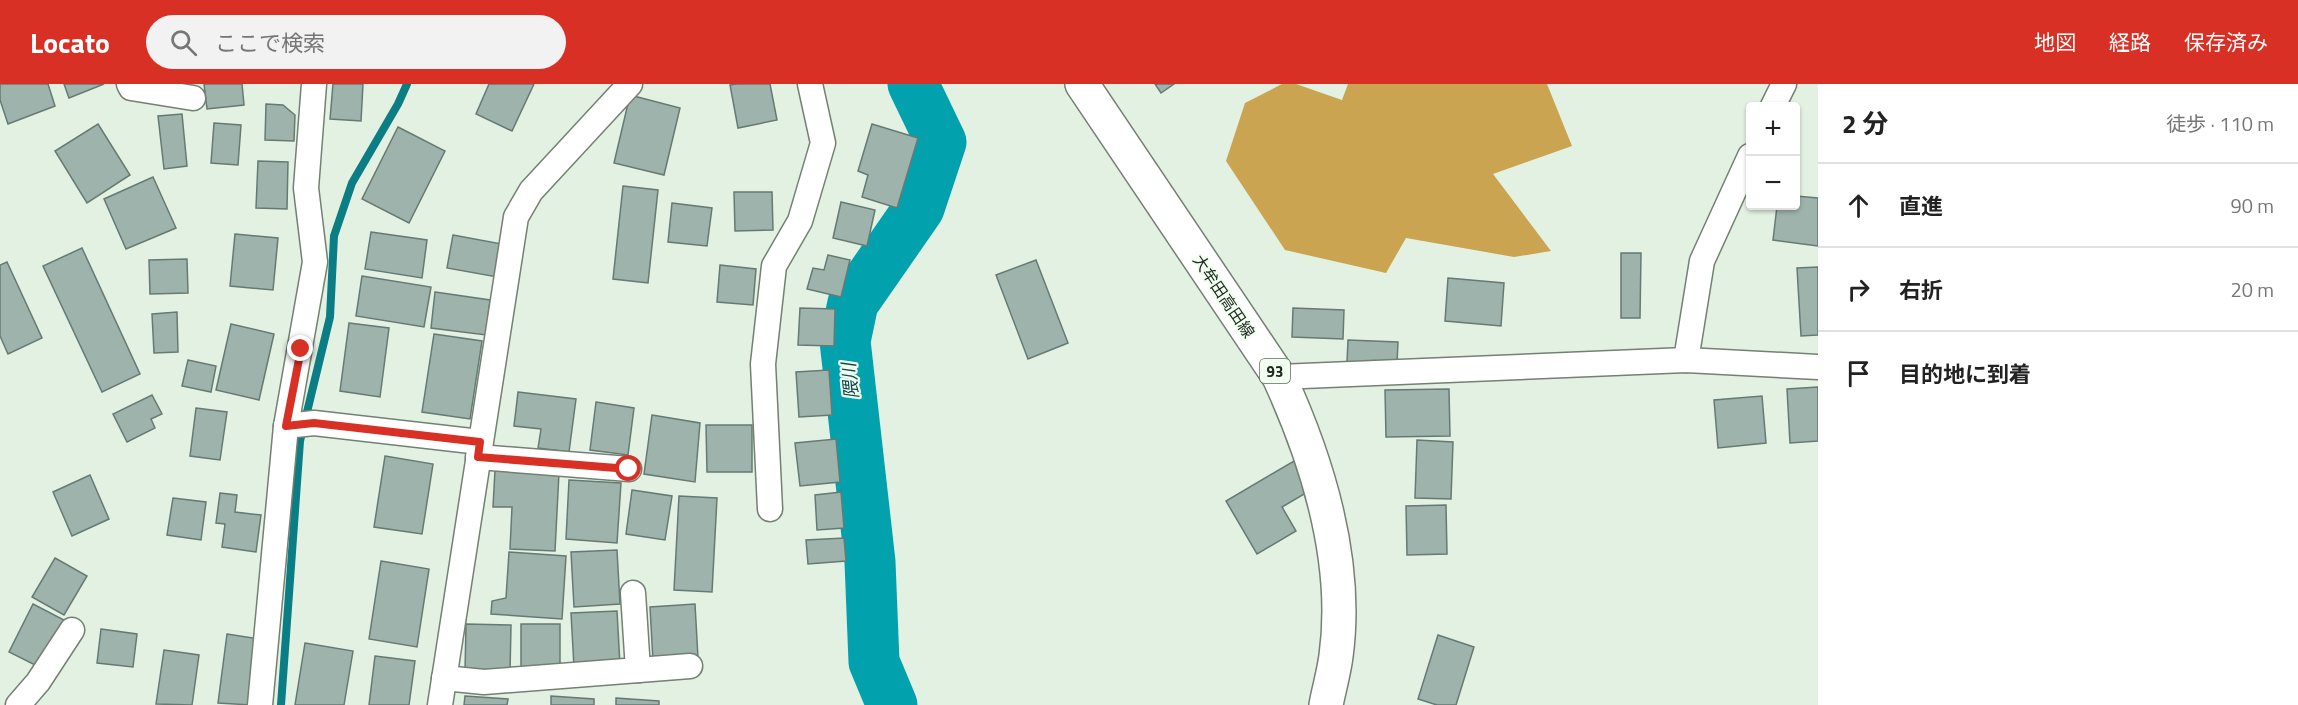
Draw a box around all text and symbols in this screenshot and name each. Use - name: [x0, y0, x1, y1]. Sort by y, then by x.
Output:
- search box: [146, 15, 566, 69]
- text: Locato: [30, 21, 110, 64]
- icon: search: [167, 26, 200, 59]
- text: ここで検索: [215, 26, 325, 60]
- text: 地図: [2034, 26, 2076, 58]
- text: 経路: [2109, 26, 2151, 58]
- text: 保存済み: [2184, 26, 2268, 58]
- map controls: [1746, 102, 1800, 210]
- button: +: [1746, 102, 1800, 156]
- text: 2 分: [1842, 104, 1888, 143]
- text: 徒歩 · 110 m: [2166, 108, 2274, 139]
- button: −: [1746, 156, 1800, 210]
- icon: ahead: [1842, 189, 1875, 222]
- text: 直進: [1899, 189, 1943, 223]
- text: 90 m: [2230, 190, 2274, 221]
- street label: 大牟田高田線: [1187, 249, 1261, 343]
- icon: right: [1842, 273, 1875, 306]
- text: 右折: [1899, 273, 1943, 307]
- text: 20 m: [2230, 274, 2274, 305]
- route end: [287, 335, 313, 361]
- icon: arrive: [1842, 357, 1875, 390]
- text: 目的地に到着: [1899, 357, 2031, 391]
- road number: 93: [1260, 359, 1290, 383]
- water label: 隈川: [834, 360, 865, 400]
- route start: [615, 455, 641, 481]

